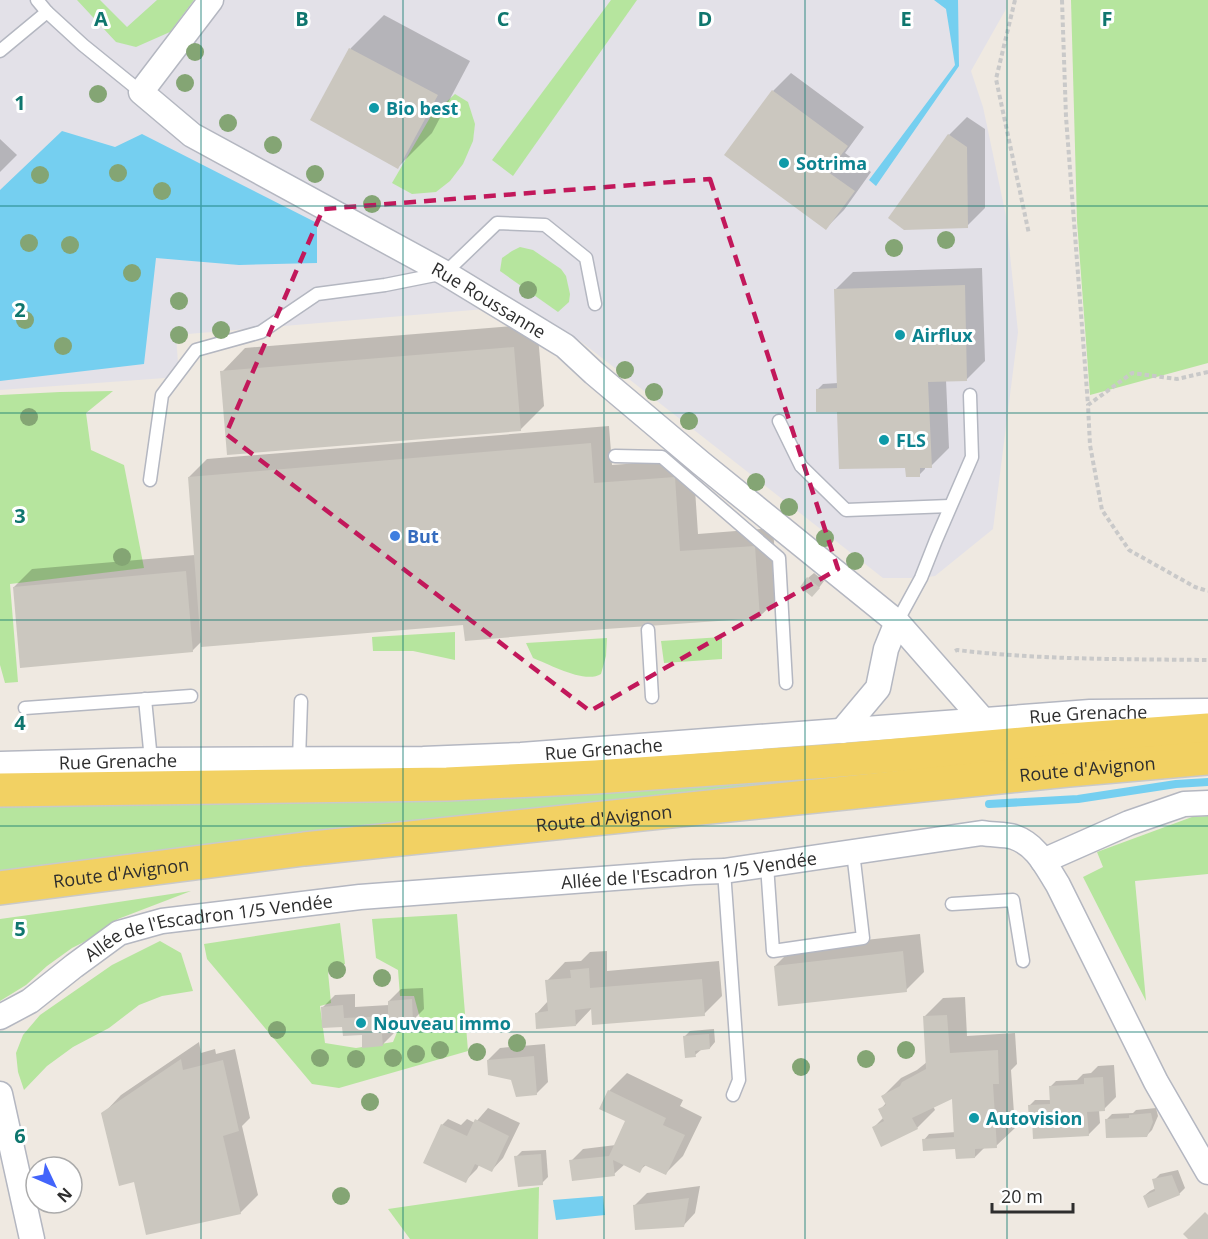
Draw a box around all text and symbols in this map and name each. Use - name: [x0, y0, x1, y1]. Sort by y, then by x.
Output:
- text: A: [94, 5, 108, 32]
- text: B: [295, 5, 309, 32]
- text: C: [497, 5, 510, 32]
- text: D: [698, 5, 712, 32]
- text: E: [900, 5, 912, 32]
- text: F: [1102, 5, 1112, 32]
- text: 1: [14, 89, 26, 116]
- place label: Bio best: [386, 96, 458, 120]
- marker: Bio best: [367, 101, 381, 115]
- place label: Sotrima: [796, 151, 867, 175]
- marker: Sotrima: [777, 156, 791, 170]
- street label: Rue Roussanne: [428, 256, 550, 344]
- text: 2: [14, 296, 26, 323]
- place label: Airflux: [912, 323, 973, 347]
- marker: Airflux: [893, 328, 907, 342]
- place label: FLS: [896, 428, 926, 452]
- marker: FLS: [877, 433, 891, 447]
- text: 3: [14, 502, 26, 529]
- place label: But: [407, 524, 439, 548]
- marker: But: [388, 529, 402, 543]
- street label: Rue Grenache: [1028, 700, 1148, 729]
- text: 4: [14, 709, 26, 736]
- street label: Rue Grenache: [544, 732, 664, 765]
- street label: Rue Grenache: [58, 748, 177, 774]
- street label: Route d'Avignon: [1018, 751, 1157, 787]
- street label: Route d'Avignon: [535, 799, 673, 837]
- street label: Allée de l'Escadron 1/5 Vendée: [560, 846, 818, 894]
- street label: Route d'Avignon: [52, 852, 190, 893]
- street label: Allée de l'Escadron 1/5 Vendée: [79, 888, 334, 967]
- text: 5: [14, 915, 26, 942]
- place label: Nouveau immo: [373, 1011, 511, 1035]
- marker: Nouveau immo: [354, 1016, 368, 1030]
- place label: Autovision: [986, 1106, 1082, 1130]
- marker: Autovision: [967, 1111, 981, 1125]
- text: 6: [14, 1122, 26, 1149]
- north arrow: [24, 1155, 84, 1215]
- scale bar: [992, 1176, 1073, 1214]
- text: N: [52, 1183, 77, 1208]
- text: 20 m: [1001, 1184, 1043, 1208]

